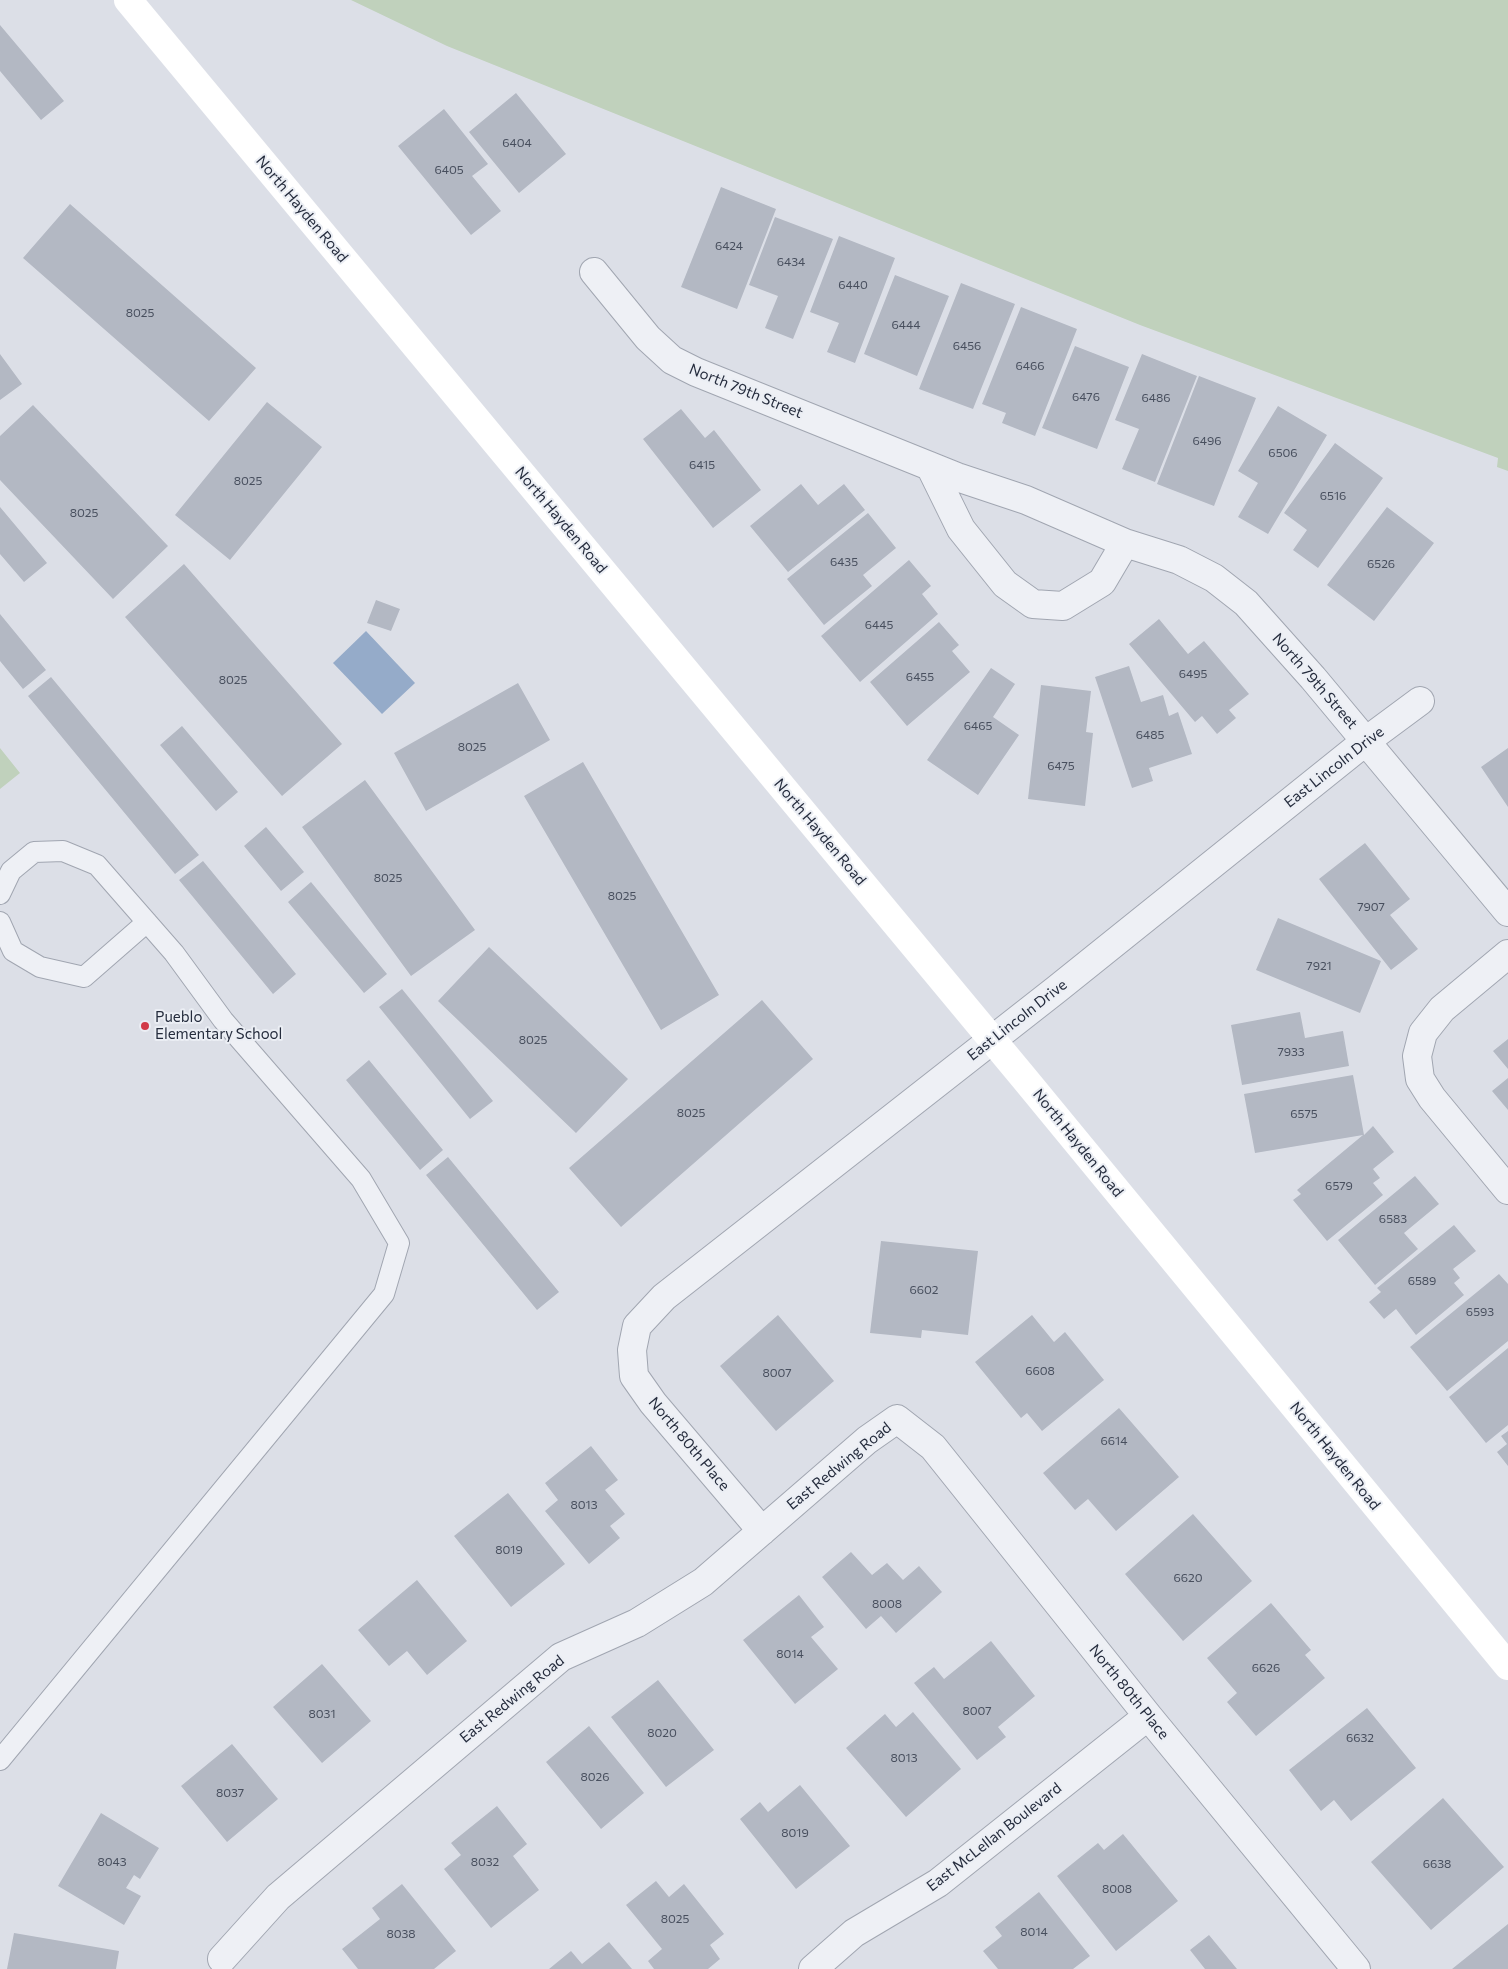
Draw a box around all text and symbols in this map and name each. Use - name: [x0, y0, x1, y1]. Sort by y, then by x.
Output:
- house number: 6404: [502, 136, 532, 150]
- street label: North Hayden Road: [252, 152, 352, 266]
- house number: 6405: [434, 163, 464, 177]
- house number: 6424: [715, 239, 743, 253]
- house number: 6434: [777, 255, 805, 269]
- house number: 6440: [838, 278, 868, 292]
- house number: 8025: [126, 306, 154, 320]
- house number: 6444: [892, 318, 920, 332]
- house number: 6456: [953, 339, 981, 353]
- house number: 6466: [1015, 359, 1045, 373]
- street label: North 79th Street: [687, 360, 805, 422]
- house number: 6476: [1072, 390, 1100, 404]
- house number: 6486: [1141, 391, 1171, 405]
- house number: 6496: [1192, 434, 1222, 448]
- house number: 6506: [1268, 446, 1298, 460]
- house number: 6415: [689, 458, 715, 472]
- street label: North Hayden Road: [511, 463, 611, 577]
- house number: 8025: [234, 474, 262, 488]
- house number: 6516: [1320, 489, 1346, 503]
- house number: 8025: [70, 506, 98, 520]
- house number: 6435: [830, 555, 858, 569]
- house number: 6526: [1367, 557, 1395, 571]
- house number: 6445: [865, 618, 893, 632]
- street label: North 79th Street: [1269, 629, 1361, 733]
- house number: 6495: [1179, 667, 1207, 681]
- house number: 6455: [906, 670, 934, 684]
- house number: 8025: [219, 673, 247, 687]
- house number: 6465: [964, 719, 992, 733]
- street label: East Lincoln Drive: [1281, 723, 1387, 811]
- house number: 6485: [1136, 728, 1164, 742]
- house number: 8025: [458, 740, 486, 754]
- house number: 6475: [1047, 759, 1075, 773]
- street label: North Hayden Road: [770, 775, 870, 889]
- house number: 8025: [374, 871, 402, 885]
- house number: 8025: [608, 889, 636, 903]
- house number: 7907: [1357, 900, 1385, 914]
- house number: 7921: [1306, 959, 1332, 973]
- street label: East Lincoln Drive: [964, 976, 1070, 1064]
- place label: Pueblo Elementary School: [155, 1008, 282, 1043]
- marker: Pueblo Elementary School: [139, 1020, 151, 1032]
- house number: 8025: [519, 1033, 547, 1047]
- house number: 7933: [1277, 1045, 1305, 1059]
- street label: North Hayden Road: [1029, 1085, 1127, 1201]
- house number: 8025: [677, 1106, 705, 1120]
- house number: 6575: [1290, 1107, 1318, 1121]
- house number: 6579: [1325, 1179, 1353, 1193]
- house number: 6583: [1379, 1212, 1407, 1226]
- house number: 6589: [1408, 1274, 1436, 1288]
- house number: 6602: [909, 1283, 939, 1297]
- house number: 6593: [1466, 1305, 1494, 1319]
- house number: 6608: [1025, 1364, 1055, 1378]
- house number: 8007: [762, 1366, 792, 1380]
- street label: North 80th Place: [645, 1393, 733, 1495]
- street label: North Hayden Road: [1286, 1398, 1384, 1514]
- street label: East Redwing Road: [783, 1418, 895, 1514]
- house number: 6614: [1101, 1434, 1127, 1448]
- house number: 8013: [570, 1498, 598, 1512]
- house number: 8019: [495, 1543, 523, 1557]
- house number: 6620: [1174, 1571, 1202, 1585]
- house number: 8008: [872, 1597, 902, 1611]
- street label: North 80th Place: [1085, 1641, 1173, 1743]
- house number: 8014: [776, 1647, 804, 1661]
- street label: East Redwing Road: [456, 1651, 568, 1747]
- house number: 6626: [1252, 1661, 1280, 1675]
- house number: 8007: [962, 1704, 992, 1718]
- house number: 8031: [308, 1707, 336, 1721]
- house number: 8020: [647, 1726, 677, 1740]
- house number: 6632: [1346, 1731, 1374, 1745]
- house number: 8013: [890, 1751, 918, 1765]
- house number: 8026: [581, 1770, 609, 1784]
- street label: East McLellan Boulevard: [923, 1779, 1065, 1895]
- house number: 8037: [216, 1786, 244, 1800]
- house number: 8019: [781, 1826, 809, 1840]
- house number: 8043: [97, 1855, 127, 1869]
- house number: 8032: [471, 1855, 499, 1869]
- house number: 6638: [1423, 1857, 1451, 1871]
- house number: 8008: [1102, 1882, 1132, 1896]
- house number: 8025: [661, 1912, 689, 1926]
- house number: 8014: [1020, 1925, 1048, 1939]
- house number: 8038: [386, 1927, 416, 1941]

